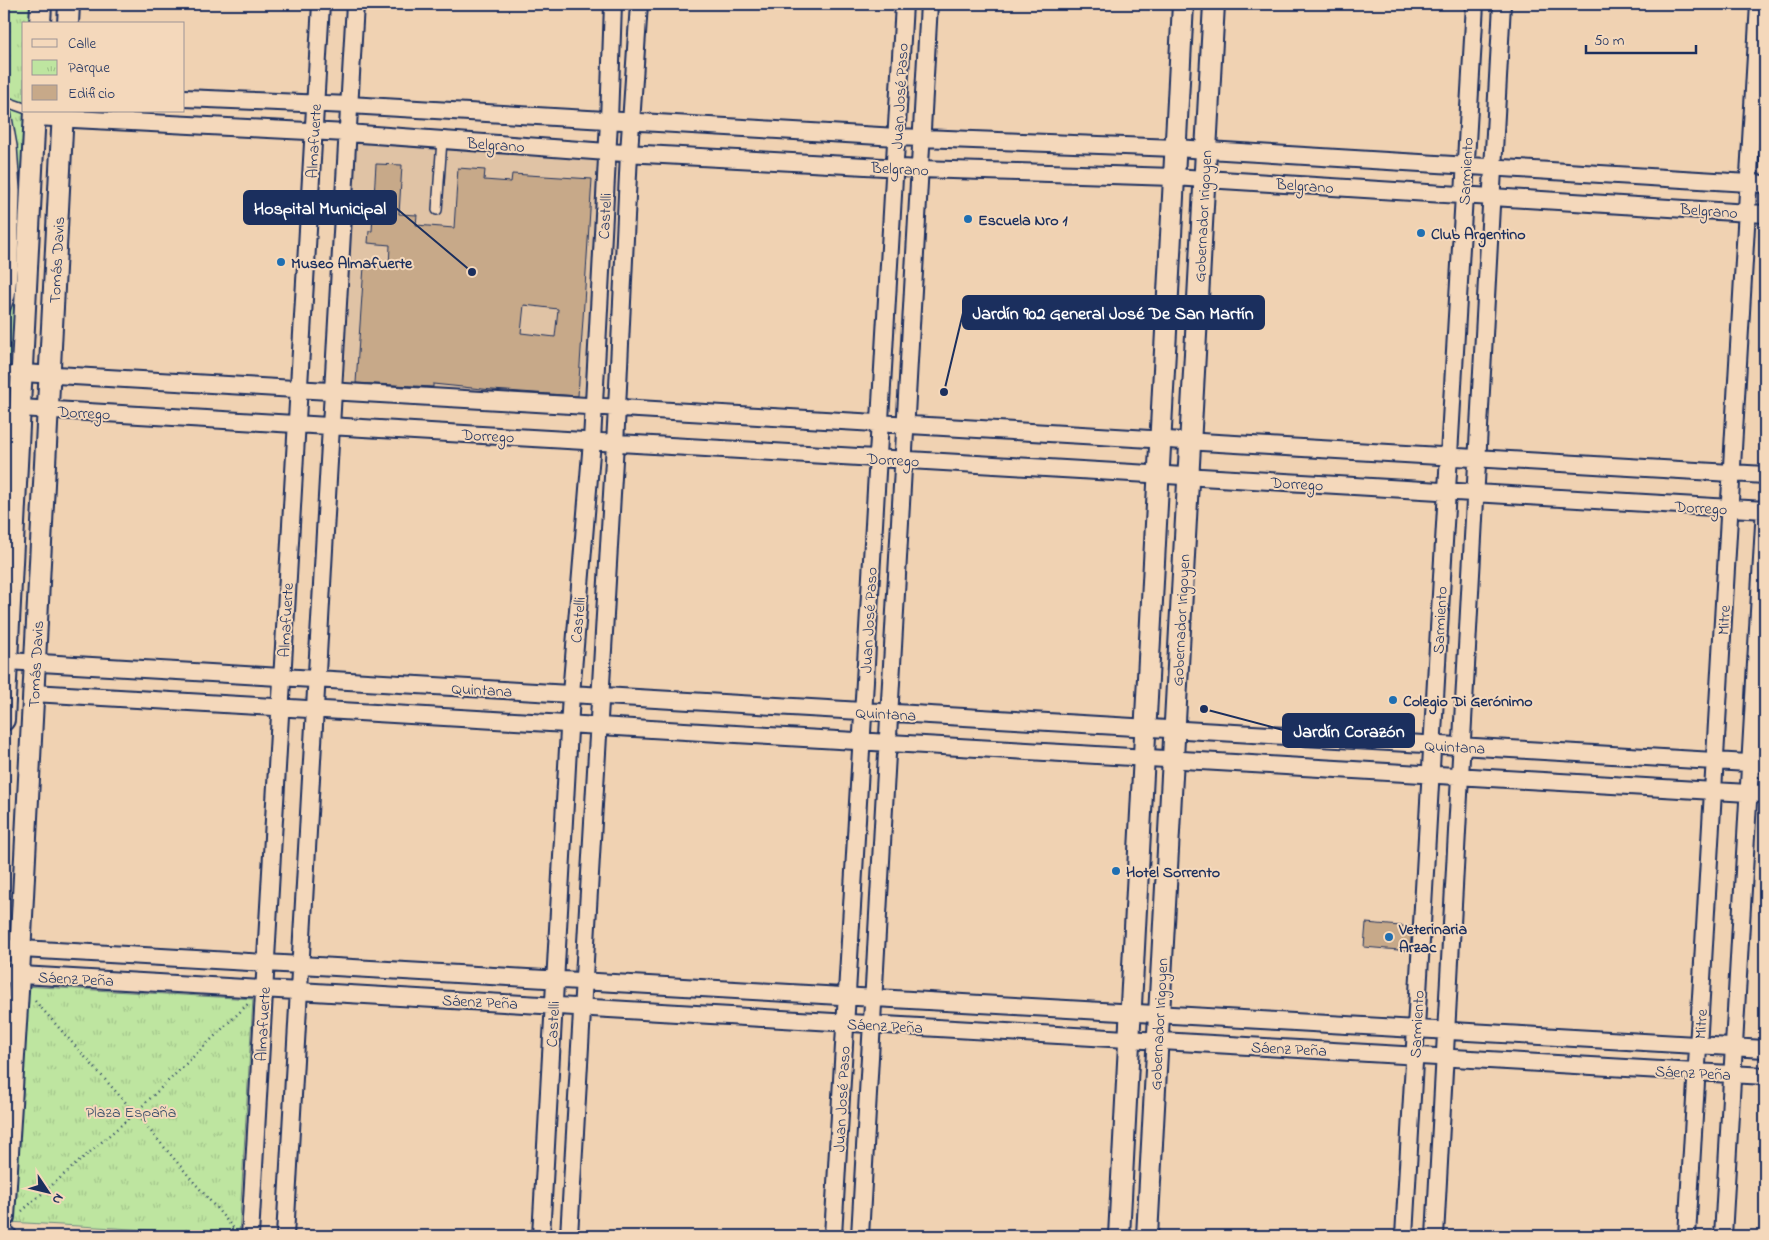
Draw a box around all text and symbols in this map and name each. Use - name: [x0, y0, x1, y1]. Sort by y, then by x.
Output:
- legend: [22, 22, 185, 112]
- scale bar: [1586, 22, 1696, 54]
- text: 50 m: [1594, 30, 1625, 52]
- text: Calle: [68, 33, 96, 55]
- street label: Juan José Paso: [886, 42, 916, 150]
- text: Parque: [68, 57, 110, 79]
- text: Edificio: [68, 83, 115, 105]
- street label: Almafuerte: [301, 102, 329, 179]
- street label: Belgrano: [465, 132, 525, 160]
- street label: Sarmiento: [1453, 137, 1481, 206]
- street label: Gobernador Irigoyen: [1189, 149, 1219, 283]
- street label: Belgrano: [869, 156, 929, 183]
- street label: Belgrano: [1274, 173, 1334, 201]
- callout: Hospital Municipal: [244, 191, 396, 224]
- street label: Castelli: [593, 192, 619, 240]
- text: Hospital Municipal: [254, 197, 386, 223]
- street label: Belgrano: [1678, 198, 1738, 226]
- place label: Escuela Nro 1: [978, 209, 1069, 233]
- marker: Escuela Nro 1: [962, 213, 974, 225]
- street label: Tomás Davis: [44, 216, 72, 304]
- place label: Club Argentino: [1431, 223, 1526, 248]
- marker: Club Argentino: [1415, 227, 1427, 239]
- place label: Museo Almafuerte: [291, 252, 413, 276]
- marker: Museo Almafuerte: [275, 256, 287, 268]
- callout: Jardín 902 General José De San Martín: [963, 296, 1264, 329]
- text: Jardín 902 General José De San Martín: [972, 302, 1254, 328]
- street label: Dorrego: [56, 401, 111, 427]
- street label: Dorrego: [460, 424, 515, 450]
- street label: Dorrego: [865, 448, 920, 474]
- street label: Dorrego: [1269, 472, 1324, 498]
- street label: Dorrego: [1673, 496, 1728, 522]
- street label: Gobernador Irigoyen: [1167, 553, 1197, 687]
- street label: Juan José Paso: [855, 566, 885, 674]
- street label: Almafuerte: [273, 581, 301, 658]
- street label: Sarmiento: [1427, 586, 1455, 655]
- street label: Castelli: [565, 596, 593, 644]
- street label: Mitre: [1712, 604, 1738, 636]
- street label: Tomás Davis: [23, 620, 51, 708]
- street label: Quintana: [451, 677, 513, 705]
- place label: Colegio Di Gerónimo: [1403, 690, 1533, 715]
- marker: Colegio Di Gerónimo: [1387, 694, 1399, 706]
- street label: Quintana: [855, 701, 917, 729]
- callout: Jardín Corazón: [1283, 714, 1414, 747]
- text: Jardín Corazón: [1293, 720, 1405, 746]
- street label: Quintana: [1424, 734, 1486, 762]
- place label: Hotel Sorrento: [1126, 861, 1220, 885]
- marker: Hotel Sorrento: [1110, 865, 1122, 877]
- place label: Veterinaria Arzac: [1398, 918, 1467, 960]
- marker: Veterinaria Arzac: [1383, 931, 1395, 943]
- street label: Gobernador Irigoyen: [1145, 957, 1175, 1091]
- street label: Sáenz Peña: [37, 966, 115, 994]
- street label: Almafuerte: [250, 985, 278, 1062]
- street label: Sáenz Peña: [441, 989, 519, 1017]
- street label: Sarmiento: [1404, 990, 1432, 1059]
- street label: Castelli: [541, 1000, 567, 1048]
- street label: Mitre: [1689, 1008, 1715, 1040]
- street label: Sáenz Peña: [846, 1013, 924, 1041]
- street label: Sáenz Peña: [1250, 1036, 1328, 1064]
- street label: Juan José Paso: [828, 1045, 858, 1153]
- street label: Sáenz Peña: [1654, 1060, 1732, 1088]
- park label: Plaza España: [86, 1101, 176, 1125]
- north arrow: [22, 1168, 72, 1218]
- text: N: [46, 1189, 69, 1208]

